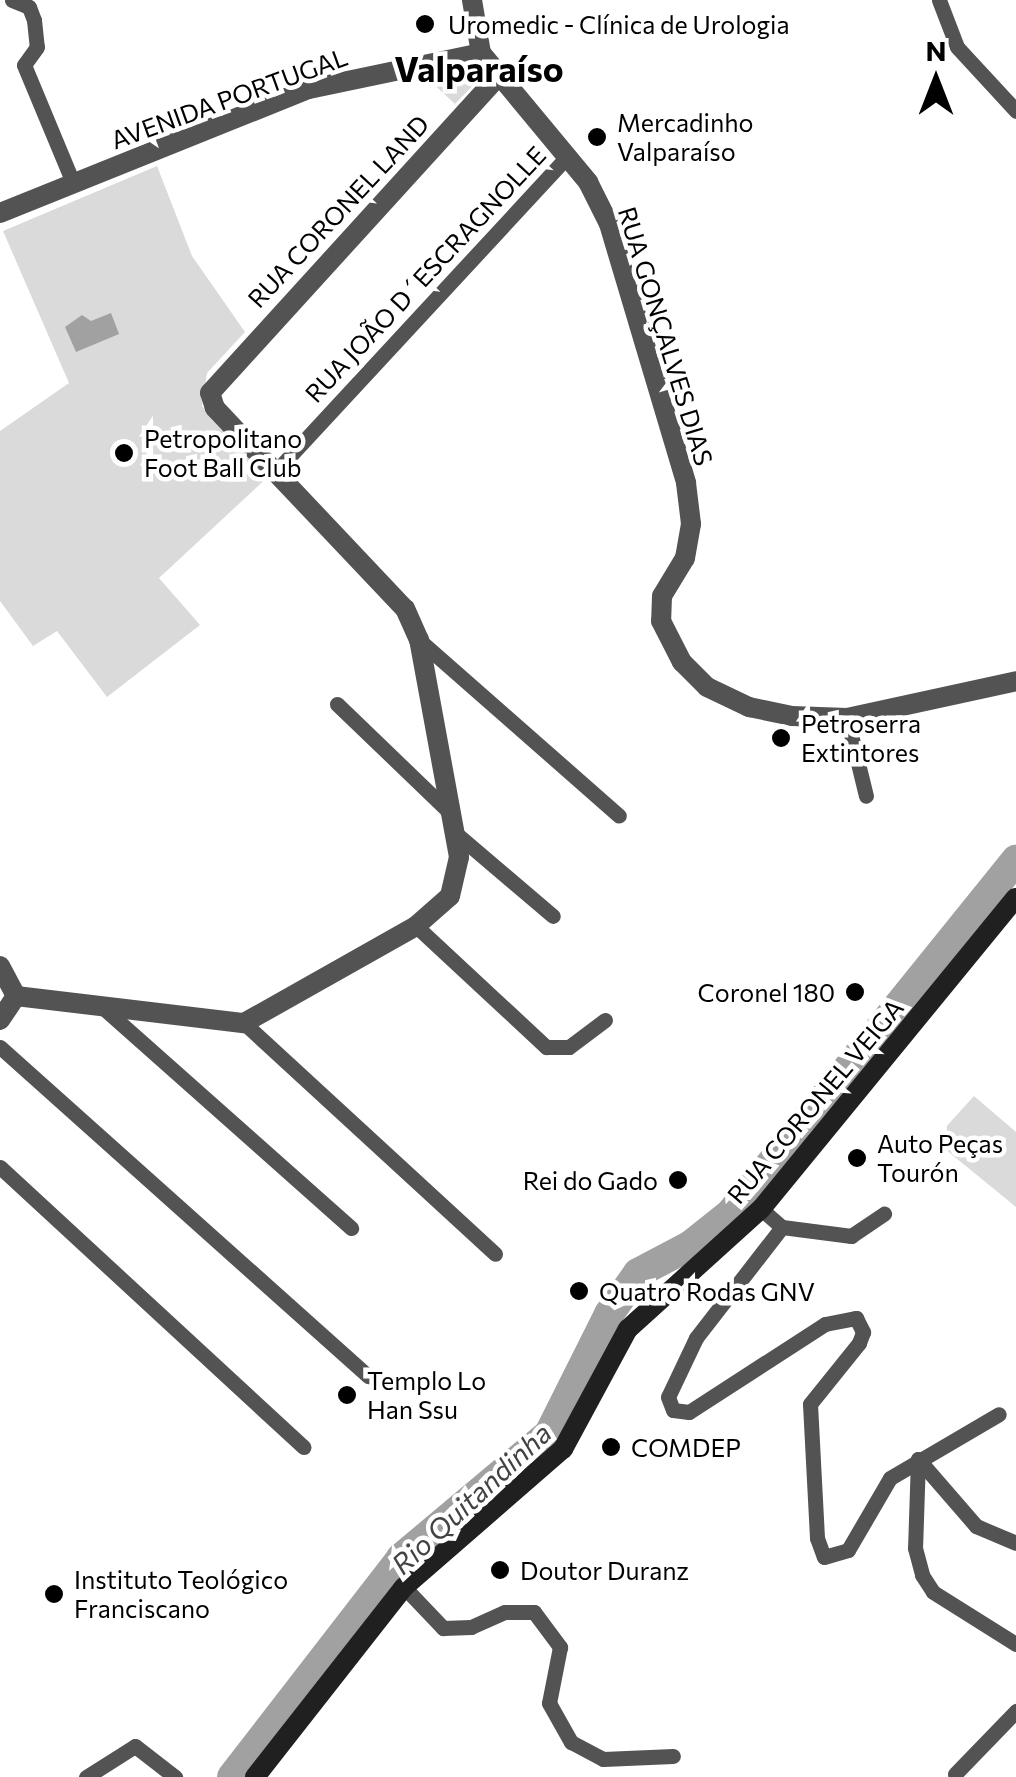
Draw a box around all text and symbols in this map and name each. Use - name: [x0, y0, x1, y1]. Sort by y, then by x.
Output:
- place label: Uromedic - Clínica de Urologia: [448, 9, 789, 39]
- marker: Uromedic - Clínica de Urologia: [412, 11, 438, 37]
- north arrow: [886, 30, 986, 130]
- text: N: [926, 33, 947, 67]
- street label: AVENIDA PORTUGAL: [107, 41, 351, 155]
- district label: Valparaíso: [394, 47, 564, 89]
- place label: Mercadinho Valparaíso: [617, 108, 753, 167]
- street label: RUA CORONEL LAND: [241, 109, 435, 313]
- marker: Mercadinho Valparaíso: [586, 126, 608, 148]
- street label: RUA JOÃO D´ESCRAGNOLLE: [298, 140, 552, 408]
- street label: RUA GONÇALVES DIAS: [612, 203, 720, 469]
- place label: Petropolitano Foot Ball Club: [144, 424, 302, 483]
- marker: Petropolitano Foot Ball Club: [113, 442, 135, 464]
- place label: Petroserra Extintores: [801, 709, 921, 768]
- marker: Petroserra Extintores: [770, 727, 792, 749]
- place label: Coronel 180: [698, 977, 835, 1007]
- marker: Coronel 180: [844, 981, 866, 1003]
- street label: RUA CORONEL VEIGA: [721, 993, 909, 1209]
- place label: Auto Peças Tourón: [877, 1129, 1003, 1188]
- marker: Auto Peças Tourón: [846, 1147, 868, 1169]
- place label: Rei do Gado: [523, 1165, 658, 1195]
- marker: Rei do Gado: [667, 1169, 689, 1191]
- place label: Quatro Rodas GNV: [599, 1276, 815, 1306]
- marker: Quatro Rodas GNV: [568, 1280, 590, 1302]
- place label: Templo Lo Han Ssu: [367, 1366, 486, 1425]
- marker: Templo Lo Han Ssu: [336, 1384, 358, 1406]
- water label: Rio Quitandinha: [384, 1415, 558, 1581]
- place label: COMDEP: [631, 1432, 741, 1462]
- marker: COMDEP: [600, 1436, 622, 1458]
- place label: Doutor Duranz: [520, 1555, 689, 1585]
- marker: Doutor Duranz: [489, 1559, 511, 1581]
- place label: Instituto Teológico Franciscano: [74, 1565, 288, 1624]
- marker: Instituto Teológico Franciscano: [43, 1583, 65, 1605]

